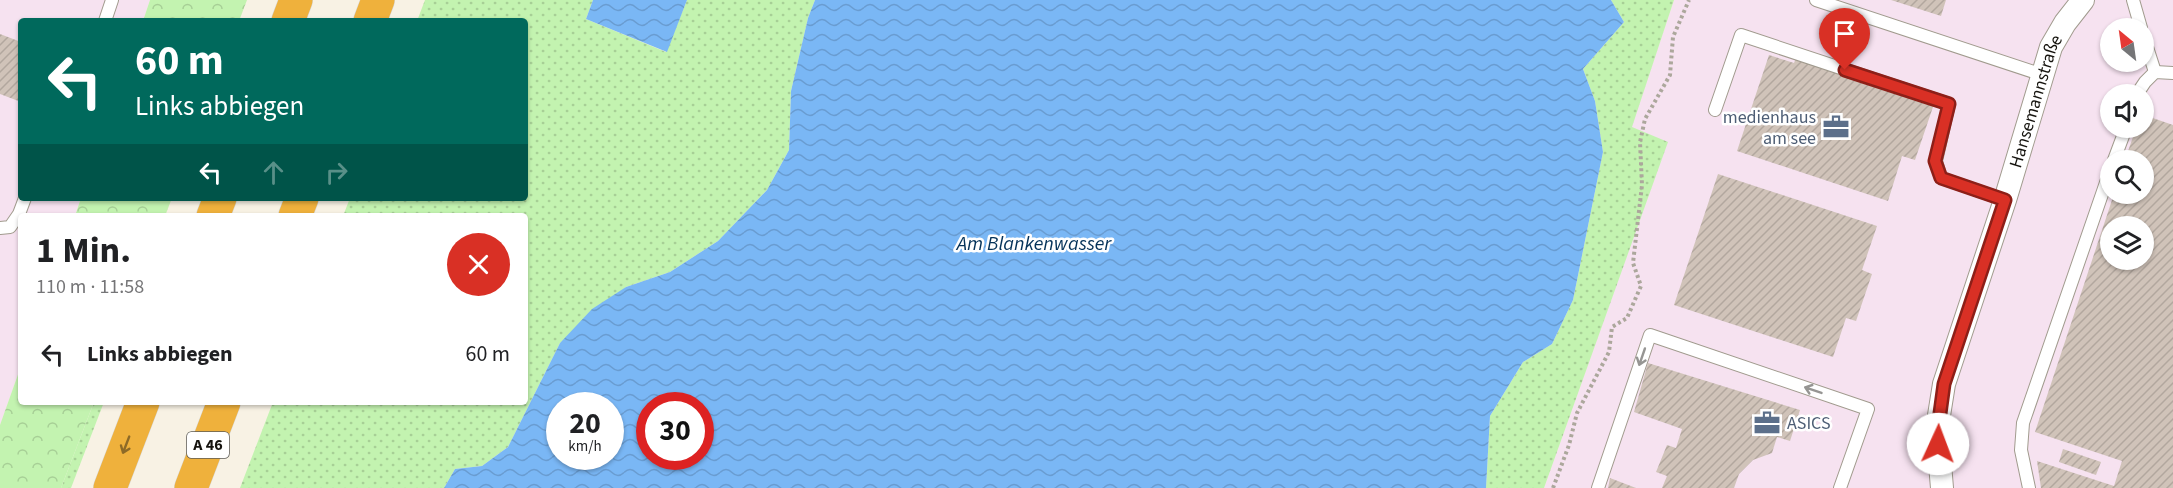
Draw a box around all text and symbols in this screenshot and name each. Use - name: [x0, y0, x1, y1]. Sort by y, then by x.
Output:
- pin: [1819, 8, 1870, 70]
- icon: arrive: [1828, 17, 1861, 50]
- north arrow: [2100, 18, 2154, 72]
- map controls: [2100, 18, 2154, 270]
- street label: Hansemannstraße: [2003, 30, 2068, 171]
- text: 60 m: [135, 31, 224, 91]
- icon: left: [36, 42, 114, 120]
- button: sound: [2100, 84, 2154, 138]
- text: Links abbiegen: [135, 87, 304, 126]
- place label: medienhaus am see: [1723, 105, 1816, 151]
- office icon: medienhaus am see: [1821, 112, 1851, 142]
- button: search: [2100, 150, 2154, 204]
- icon: left: [194, 156, 227, 189]
- icon: ahead: [257, 156, 290, 189]
- icon: right: [320, 156, 353, 189]
- button: layers: [2100, 216, 2154, 270]
- text: 1 Min.: [36, 225, 131, 276]
- water label: Am Blankenwasser: [955, 230, 1112, 258]
- button: close: [447, 233, 510, 296]
- text: 110 m · 11:58: [36, 273, 144, 301]
- icon: left: [36, 338, 69, 371]
- text: Links abbiegen: [87, 338, 233, 370]
- text: 60 m: [465, 338, 510, 370]
- one-way arrow: [1636, 347, 1647, 365]
- one-way arrow: [1804, 384, 1823, 395]
- speed limit sign: 30: [636, 392, 714, 470]
- text: 20: [569, 402, 601, 445]
- office icon: ASICS: [1752, 408, 1782, 438]
- place label: ASICS: [1787, 411, 1831, 436]
- position arrow: [1906, 412, 1970, 476]
- road number: A 46: [187, 432, 229, 458]
- one-way arrow: [120, 435, 131, 454]
- text: km/h: [568, 436, 602, 457]

